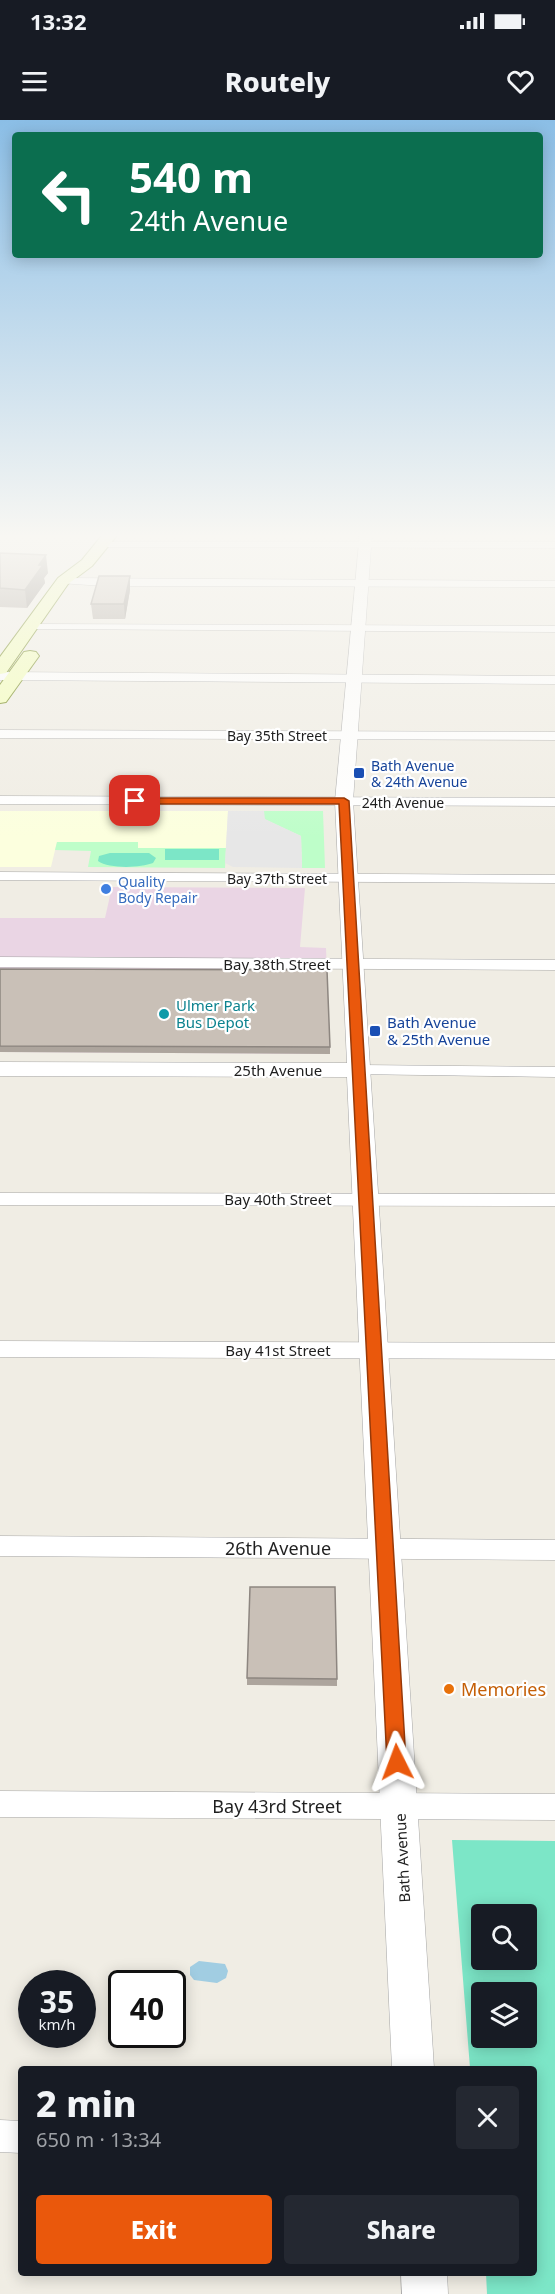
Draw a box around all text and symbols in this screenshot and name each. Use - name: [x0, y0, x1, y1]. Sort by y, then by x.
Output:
- text: 13:32: [30, 6, 87, 36]
- text: Routely: [225, 63, 330, 100]
- icon: menu: [18, 65, 51, 98]
- icon: heart: [504, 65, 537, 98]
- text: 540 m: [129, 148, 253, 205]
- icon: left: [30, 156, 108, 234]
- text: 24th Avenue: [129, 202, 288, 239]
- street label: Bay 35th Street: [227, 726, 327, 745]
- place label: Bath Avenue & 24th Avenue: [371, 756, 468, 791]
- marker: Bath Avenue & 24th Avenue: [352, 766, 366, 780]
- pin: [109, 775, 160, 826]
- icon: arrive: [118, 784, 151, 817]
- street label: 24th Avenue: [362, 793, 444, 812]
- street label: Bay 37th Street: [227, 869, 327, 888]
- place label: Quality Body Repair: [118, 872, 198, 907]
- marker: Quality Body Repair: [99, 882, 113, 896]
- street label: Bay 38th Street: [223, 954, 331, 974]
- place label: Ulmer Park Bus Depot: [176, 995, 255, 1032]
- marker: Ulmer Park Bus Depot: [157, 1007, 171, 1021]
- place label: Bath Avenue & 25th Avenue: [387, 1012, 490, 1049]
- marker: Bath Avenue & 25th Avenue: [368, 1024, 382, 1038]
- street label: 25th Avenue: [234, 1060, 322, 1080]
- street label: Bay 40th Street: [224, 1189, 332, 1209]
- street label: Bay 41st Street: [225, 1340, 331, 1360]
- street label: 26th Avenue: [225, 1536, 331, 1560]
- place label: Memories: [461, 1677, 546, 1701]
- marker: Memories: [442, 1682, 456, 1696]
- position arrow: [365, 1730, 429, 1794]
- street label: Bay 43rd Street: [212, 1794, 342, 1818]
- street label: Bath Avenue: [390, 1813, 414, 1903]
- map controls: [471, 1904, 537, 2048]
- button: search: [471, 1904, 537, 1970]
- speed limit sign: 40: [108, 1970, 186, 2048]
- text: 35: [40, 1981, 74, 2022]
- button: layers: [471, 1982, 537, 2048]
- text: km/h: [39, 2014, 75, 2034]
- text: 2 min: [36, 2079, 137, 2128]
- button: close: [456, 2086, 519, 2149]
- text: 650 m · 13:34: [36, 2126, 161, 2153]
- button: Exit: [36, 2195, 272, 2264]
- button: Share: [284, 2195, 519, 2264]

